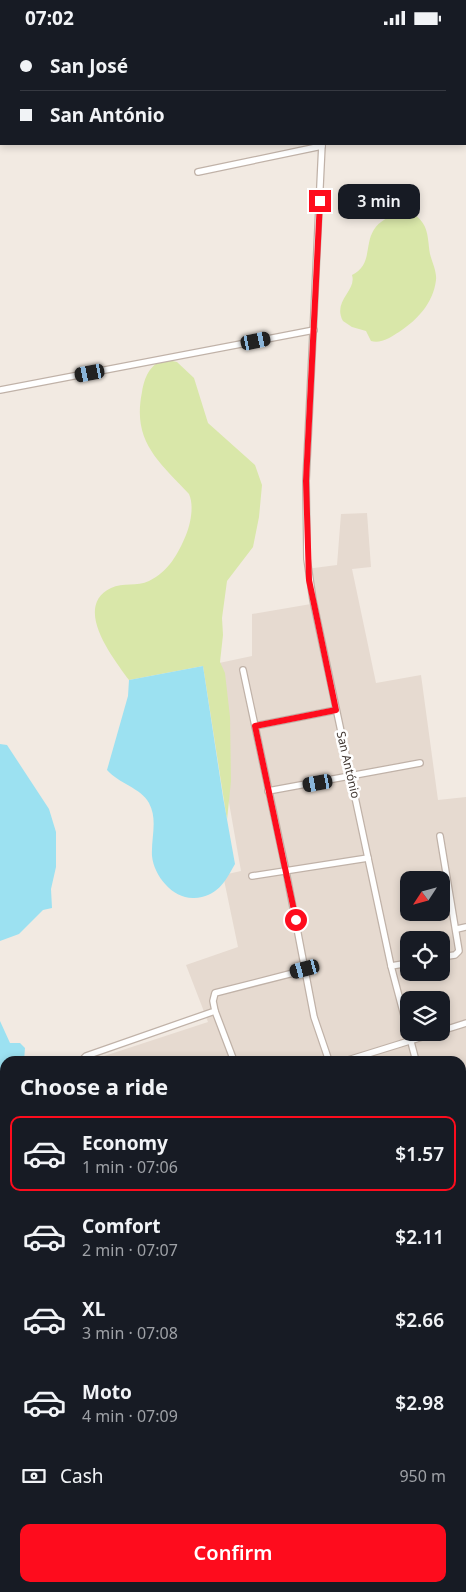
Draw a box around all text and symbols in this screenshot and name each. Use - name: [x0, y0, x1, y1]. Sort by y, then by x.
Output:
- text: 07:02: [25, 5, 74, 31]
- text: San José: [50, 53, 128, 79]
- text: San António: [50, 102, 165, 128]
- callout: 3 min: [338, 183, 420, 219]
- route end: [309, 190, 331, 212]
- text: 3 min: [357, 190, 401, 212]
- car: [239, 331, 272, 351]
- car: [73, 363, 106, 383]
- street label: San António: [333, 730, 364, 800]
- car: [301, 773, 334, 793]
- north arrow: [400, 871, 450, 921]
- map controls: [400, 871, 450, 1041]
- route start: [285, 909, 307, 931]
- button: locate: [400, 931, 450, 981]
- car: [288, 958, 321, 980]
- button: layers: [400, 991, 450, 1041]
- text: Choose a ride: [20, 1071, 168, 1101]
- text: Economy: [82, 1130, 168, 1156]
- icon: car: [22, 1131, 67, 1176]
- text: $1.57: [395, 1141, 444, 1167]
- text: 1 min · 07:06: [82, 1156, 178, 1178]
- text: Comfort: [82, 1213, 161, 1239]
- icon: car: [22, 1214, 67, 1259]
- text: $2.11: [395, 1224, 444, 1250]
- text: 2 min · 07:07: [82, 1239, 178, 1261]
- text: XL: [82, 1296, 105, 1322]
- icon: car: [22, 1297, 67, 1342]
- text: $2.66: [395, 1307, 444, 1333]
- text: 3 min · 07:08: [82, 1322, 178, 1344]
- text: Moto: [82, 1379, 132, 1405]
- icon: car: [22, 1380, 67, 1425]
- text: $2.98: [395, 1390, 444, 1416]
- text: 4 min · 07:09: [82, 1405, 178, 1427]
- icon: cash: [20, 1462, 48, 1490]
- text: Cash: [60, 1463, 104, 1489]
- text: 950 m: [399, 1465, 446, 1487]
- button: Confirm: [20, 1524, 446, 1582]

